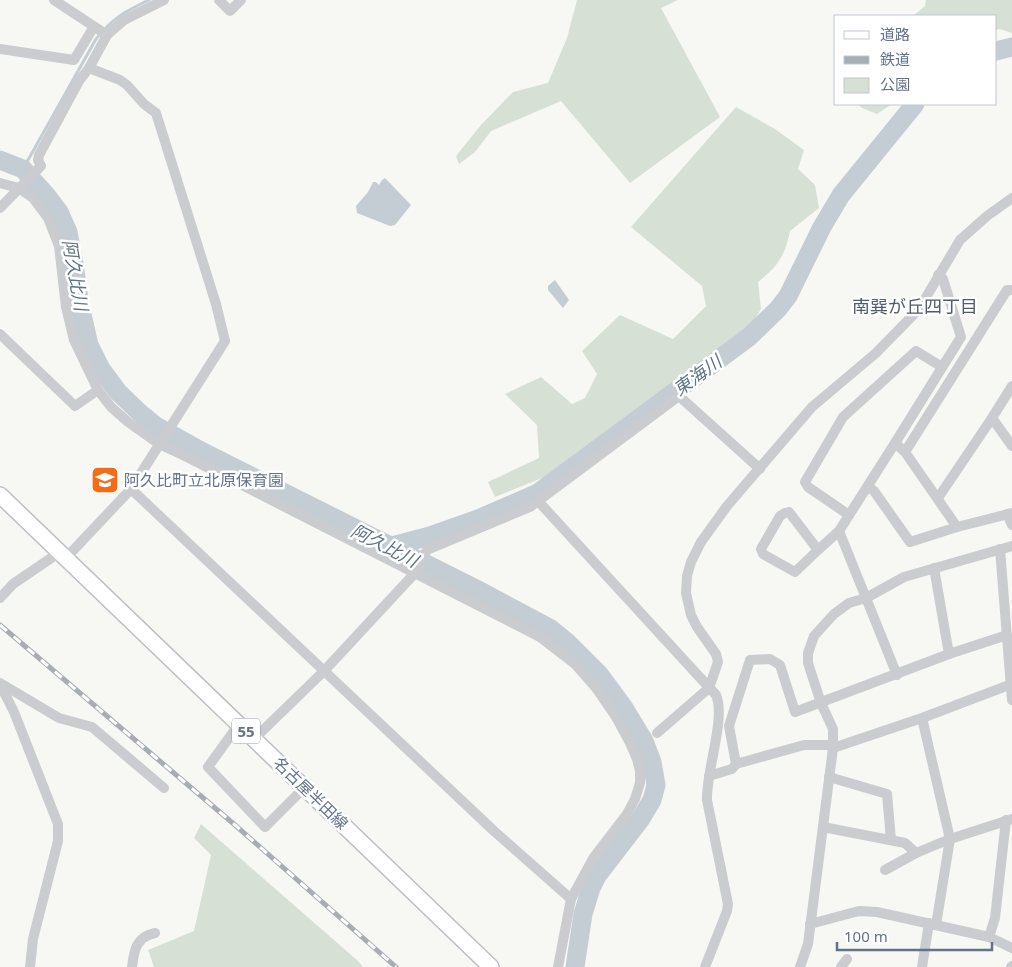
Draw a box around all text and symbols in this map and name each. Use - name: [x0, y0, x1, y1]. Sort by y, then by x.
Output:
- legend: [834, 15, 997, 105]
- text: 道路: [880, 24, 910, 44]
- text: 鉄道: [880, 49, 910, 69]
- text: 公園: [880, 74, 910, 94]
- water label: 阿久比川: [58, 237, 94, 315]
- district label: 南巽が丘四丁目: [852, 294, 978, 318]
- water label: 東海川: [668, 348, 728, 401]
- school or university icon: 阿久比町立北原保育園: [90, 465, 120, 495]
- place label: 阿久比町立北原保育園: [124, 469, 284, 491]
- water label: 阿久比川: [347, 518, 424, 573]
- road number: 55: [232, 718, 260, 744]
- street label: 名古屋半田線: [269, 752, 353, 834]
- scale bar: [837, 920, 992, 952]
- text: 100 m: [844, 926, 888, 946]

